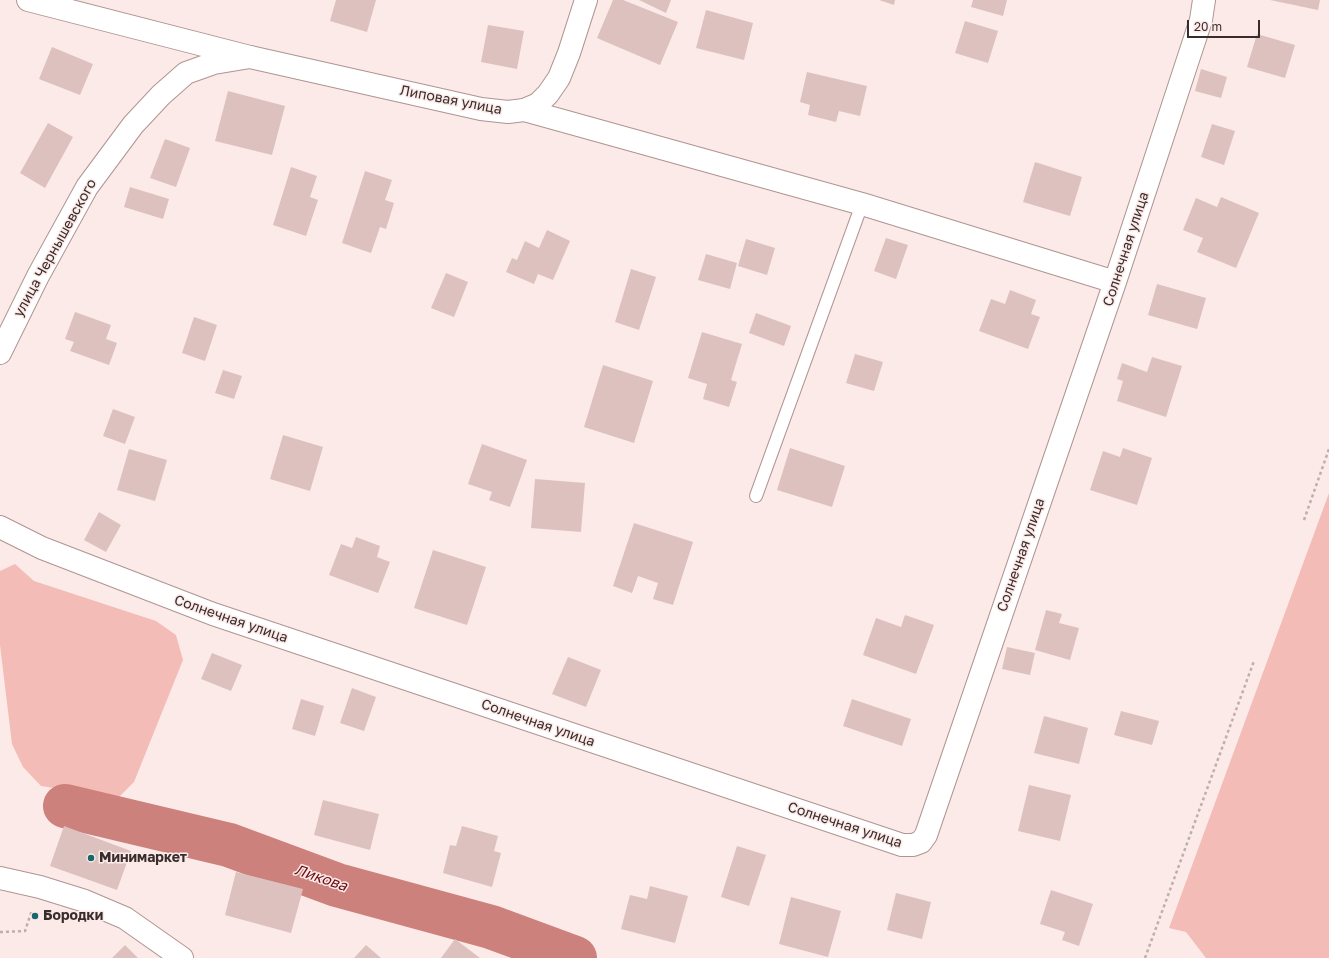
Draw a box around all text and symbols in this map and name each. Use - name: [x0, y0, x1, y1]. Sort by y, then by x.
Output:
- scale bar: [1189, 12, 1262, 38]
- text: 20 m: [1194, 19, 1222, 34]
- street label: Липовая улица: [399, 82, 503, 118]
- street label: улица Чернышевского: [10, 176, 100, 320]
- street label: Солнечная улица: [1100, 190, 1152, 308]
- street label: Солнечная улица: [994, 496, 1048, 614]
- street label: Солнечная улица: [172, 592, 290, 646]
- street label: Солнечная улица: [479, 696, 597, 750]
- street label: Солнечная улица: [786, 799, 904, 851]
- place label: Минимаркет: [99, 850, 187, 866]
- marker: Минимаркет: [86, 853, 96, 863]
- water label: Ликова: [292, 861, 350, 895]
- place label: Бородки: [43, 908, 103, 924]
- marker: Бородки: [30, 911, 40, 921]

